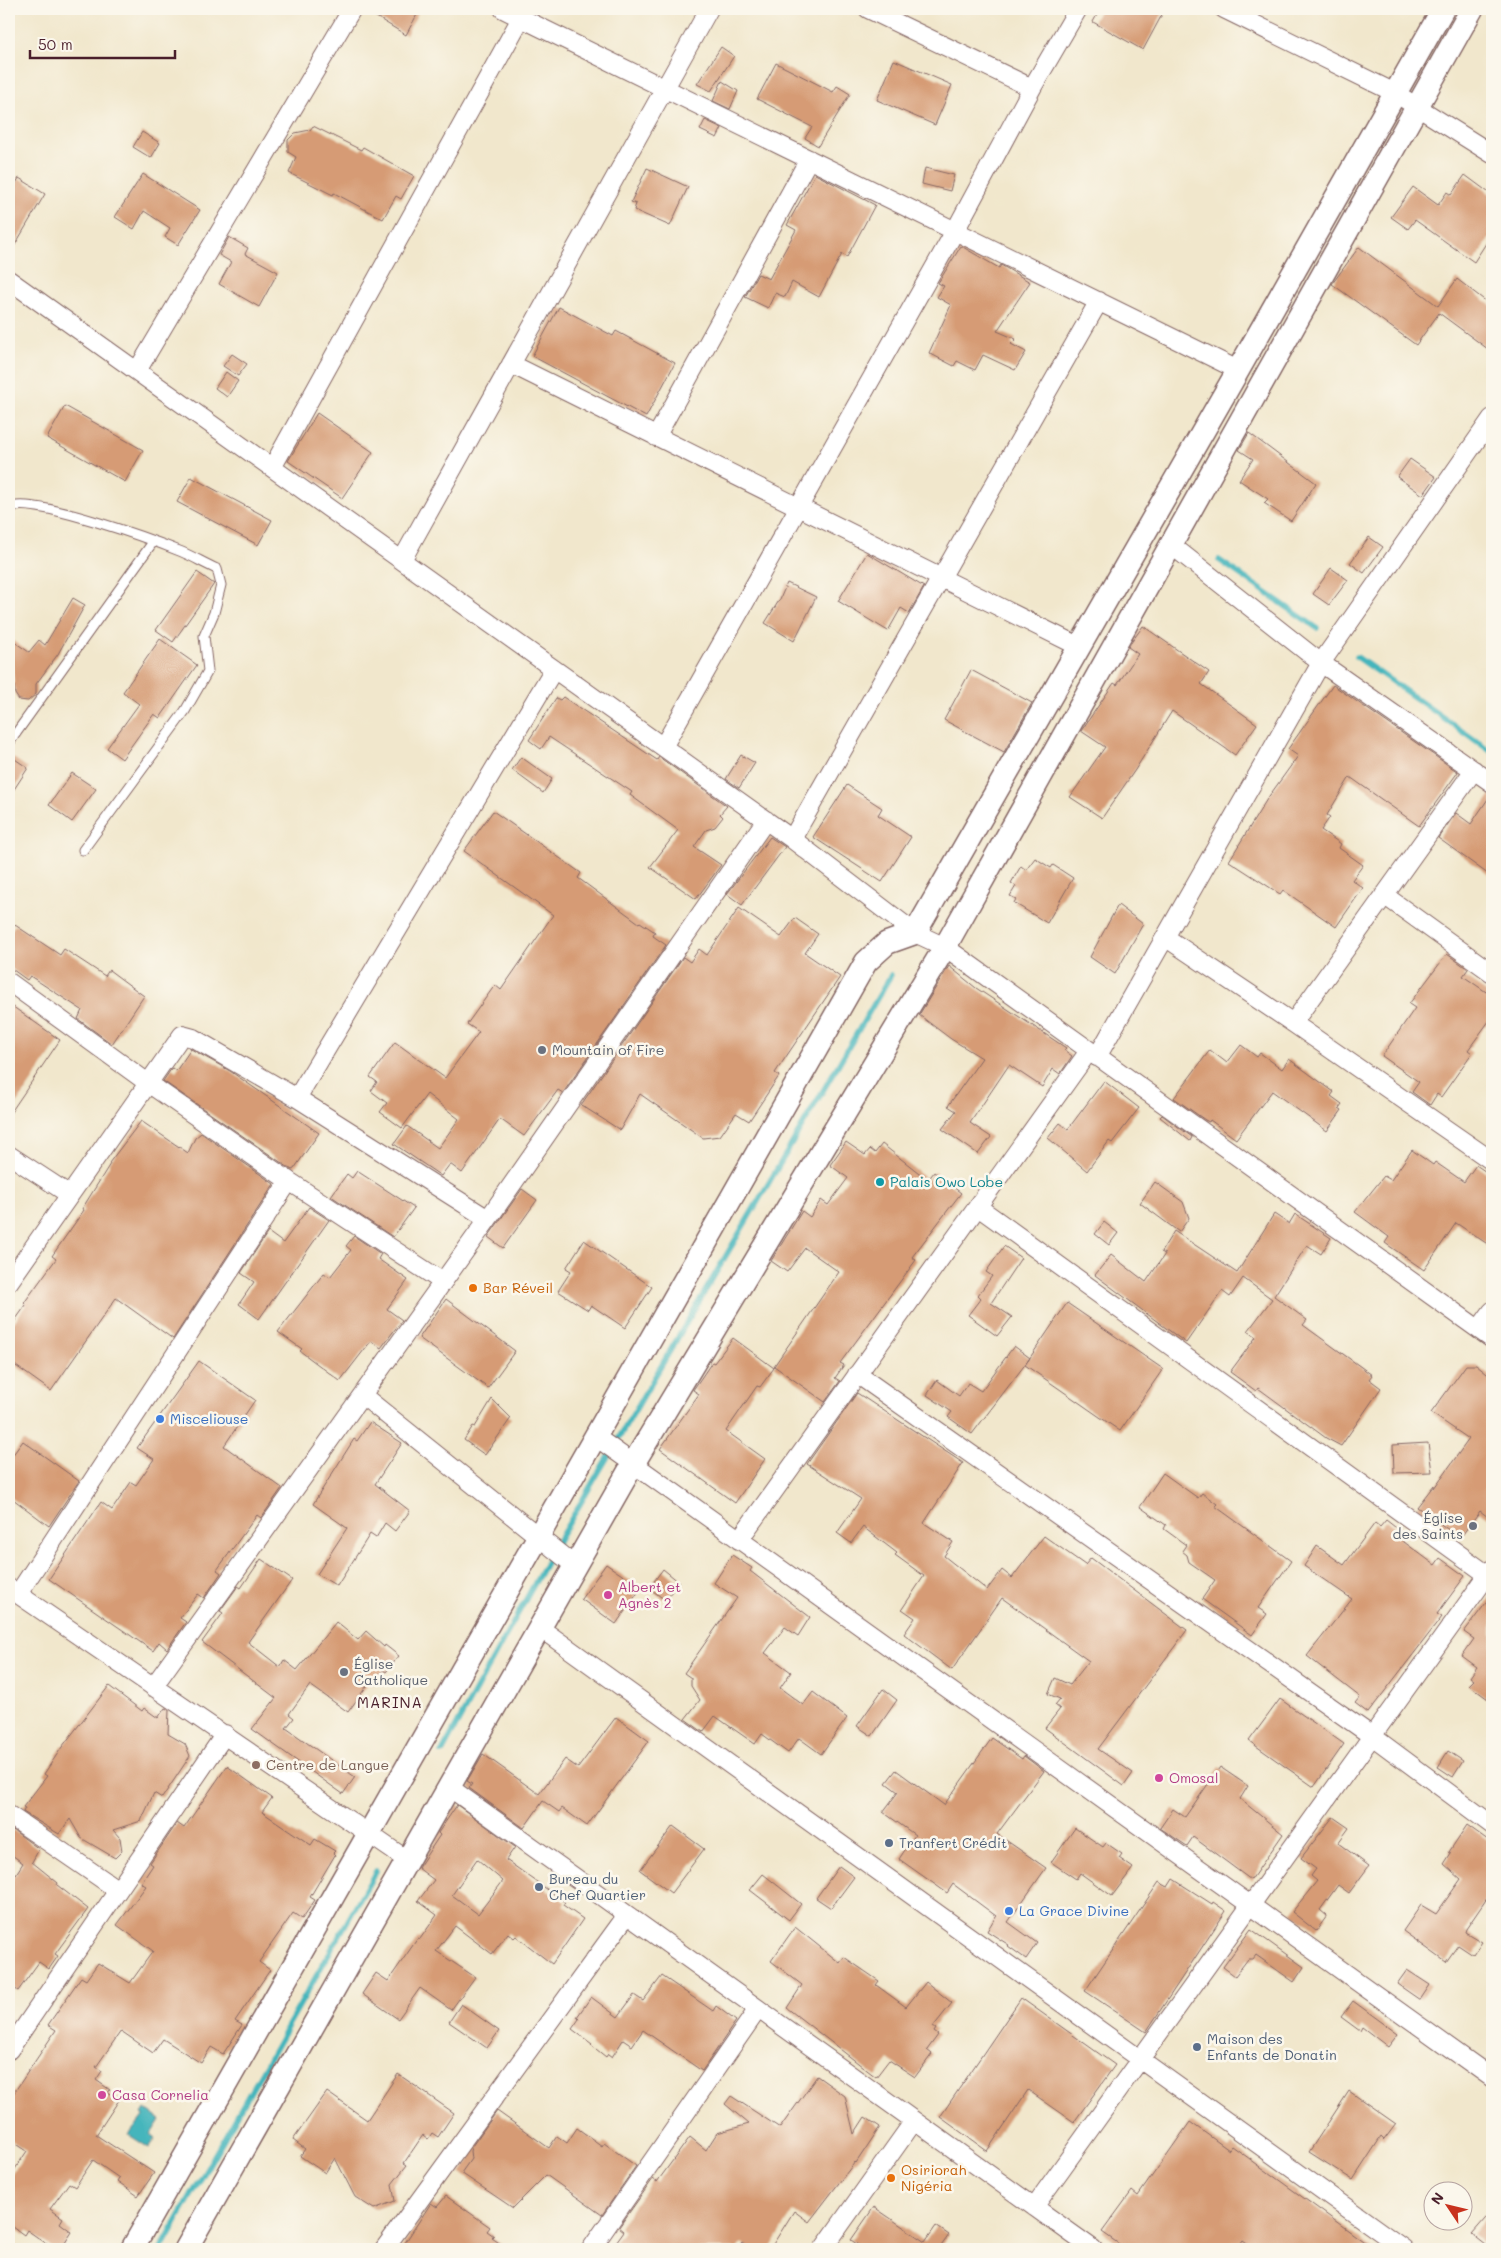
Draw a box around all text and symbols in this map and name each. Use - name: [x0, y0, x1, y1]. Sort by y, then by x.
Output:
- scale bar: [30, 28, 175, 60]
- text: 50 m: [38, 34, 73, 54]
- place label: Mountain of Fire: [552, 1040, 664, 1059]
- marker: Mountain of Fire: [536, 1044, 548, 1056]
- place label: Palais Owo Lobe: [890, 1172, 1003, 1191]
- marker: Palais Owo Lobe: [874, 1176, 886, 1188]
- place label: Bar Réveil: [483, 1278, 553, 1297]
- marker: Bar Réveil: [467, 1282, 479, 1294]
- place label: Misceliouse: [170, 1409, 248, 1428]
- marker: Misceliouse: [154, 1413, 166, 1425]
- place label: Église des Saints: [1393, 1508, 1463, 1543]
- marker: Église des Saints: [1467, 1520, 1479, 1532]
- place label: Albert et Agnès 2: [618, 1577, 681, 1612]
- marker: Albert et Agnès 2: [602, 1589, 614, 1601]
- place label: Église Catholique: [354, 1654, 428, 1689]
- marker: Église Catholique: [338, 1666, 350, 1678]
- district label: MARINA: [357, 1692, 423, 1712]
- place label: Centre de Langue: [266, 1755, 389, 1774]
- marker: Centre de Langue: [250, 1759, 262, 1771]
- place label: Omosal: [1169, 1768, 1219, 1787]
- marker: Omosal: [1153, 1772, 1165, 1784]
- place label: Tranfert Crédit: [899, 1833, 1007, 1852]
- marker: Tranfert Crédit: [883, 1837, 895, 1849]
- place label: Bureau du Chef Quartier: [549, 1869, 646, 1904]
- marker: Bureau du Chef Quartier: [533, 1881, 545, 1893]
- place label: La Grace Divine: [1019, 1901, 1129, 1920]
- marker: La Grace Divine: [1003, 1905, 1015, 1917]
- place label: Maison des Enfants de Donatin: [1207, 2029, 1337, 2064]
- marker: Maison des Enfants de Donatin: [1191, 2041, 1203, 2053]
- place label: Casa Cornelia: [112, 2085, 209, 2104]
- marker: Casa Cornelia: [96, 2089, 108, 2101]
- place label: Osiriorah Nigéria: [901, 2160, 967, 2195]
- marker: Osiriorah Nigéria: [885, 2172, 897, 2184]
- north arrow: [1424, 2180, 1474, 2230]
- text: N: [1426, 2188, 1448, 2208]

